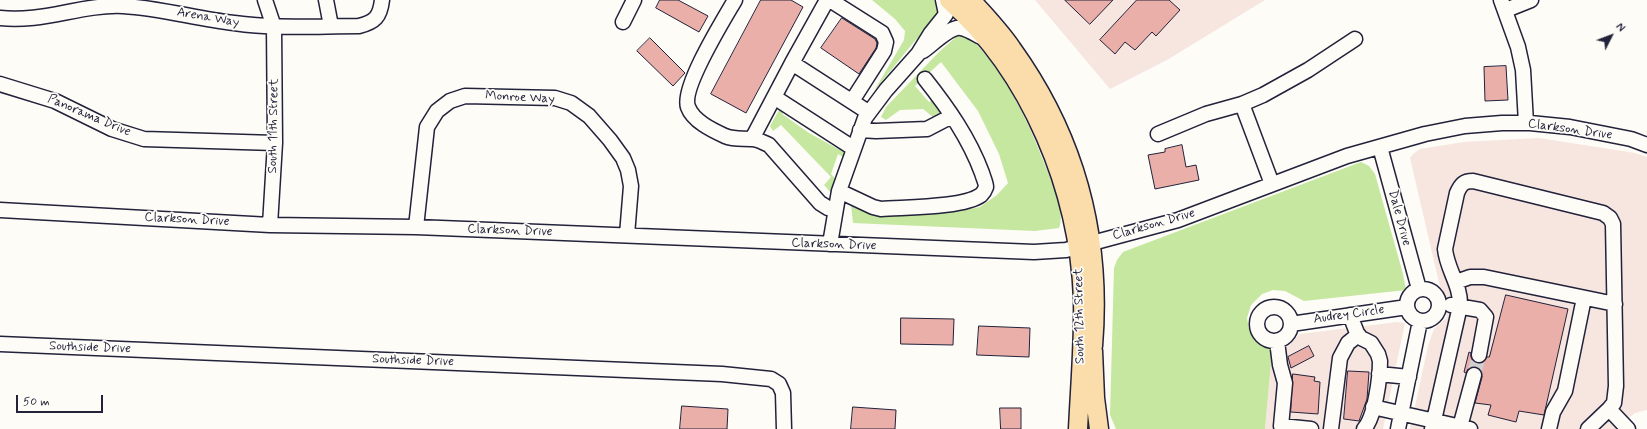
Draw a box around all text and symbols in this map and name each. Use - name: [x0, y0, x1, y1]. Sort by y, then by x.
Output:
- street label: Arena Way: [176, 5, 240, 31]
- north arrow: [1591, 16, 1631, 56]
- text: N: [1612, 21, 1628, 35]
- street label: South 11th Street: [265, 78, 283, 174]
- street label: Monroe Way: [485, 88, 555, 108]
- street label: Panorama Drive: [45, 91, 133, 141]
- street label: Clarkson Drive: [1527, 116, 1613, 144]
- street label: Dale Drive: [1384, 188, 1414, 248]
- street label: Clarkson Drive: [1111, 206, 1197, 244]
- street label: Clarkson Drive: [144, 210, 230, 230]
- street label: Clarkson Drive: [467, 222, 553, 240]
- street label: Clarkson Drive: [791, 236, 877, 254]
- street label: South 12th Street: [1071, 268, 1089, 364]
- street label: Audrey Circle: [1313, 302, 1385, 328]
- street label: Southside Drive: [49, 339, 131, 357]
- street label: Southside Drive: [372, 352, 454, 370]
- scale bar: [18, 387, 105, 413]
- text: 50 m: [23, 394, 50, 410]

